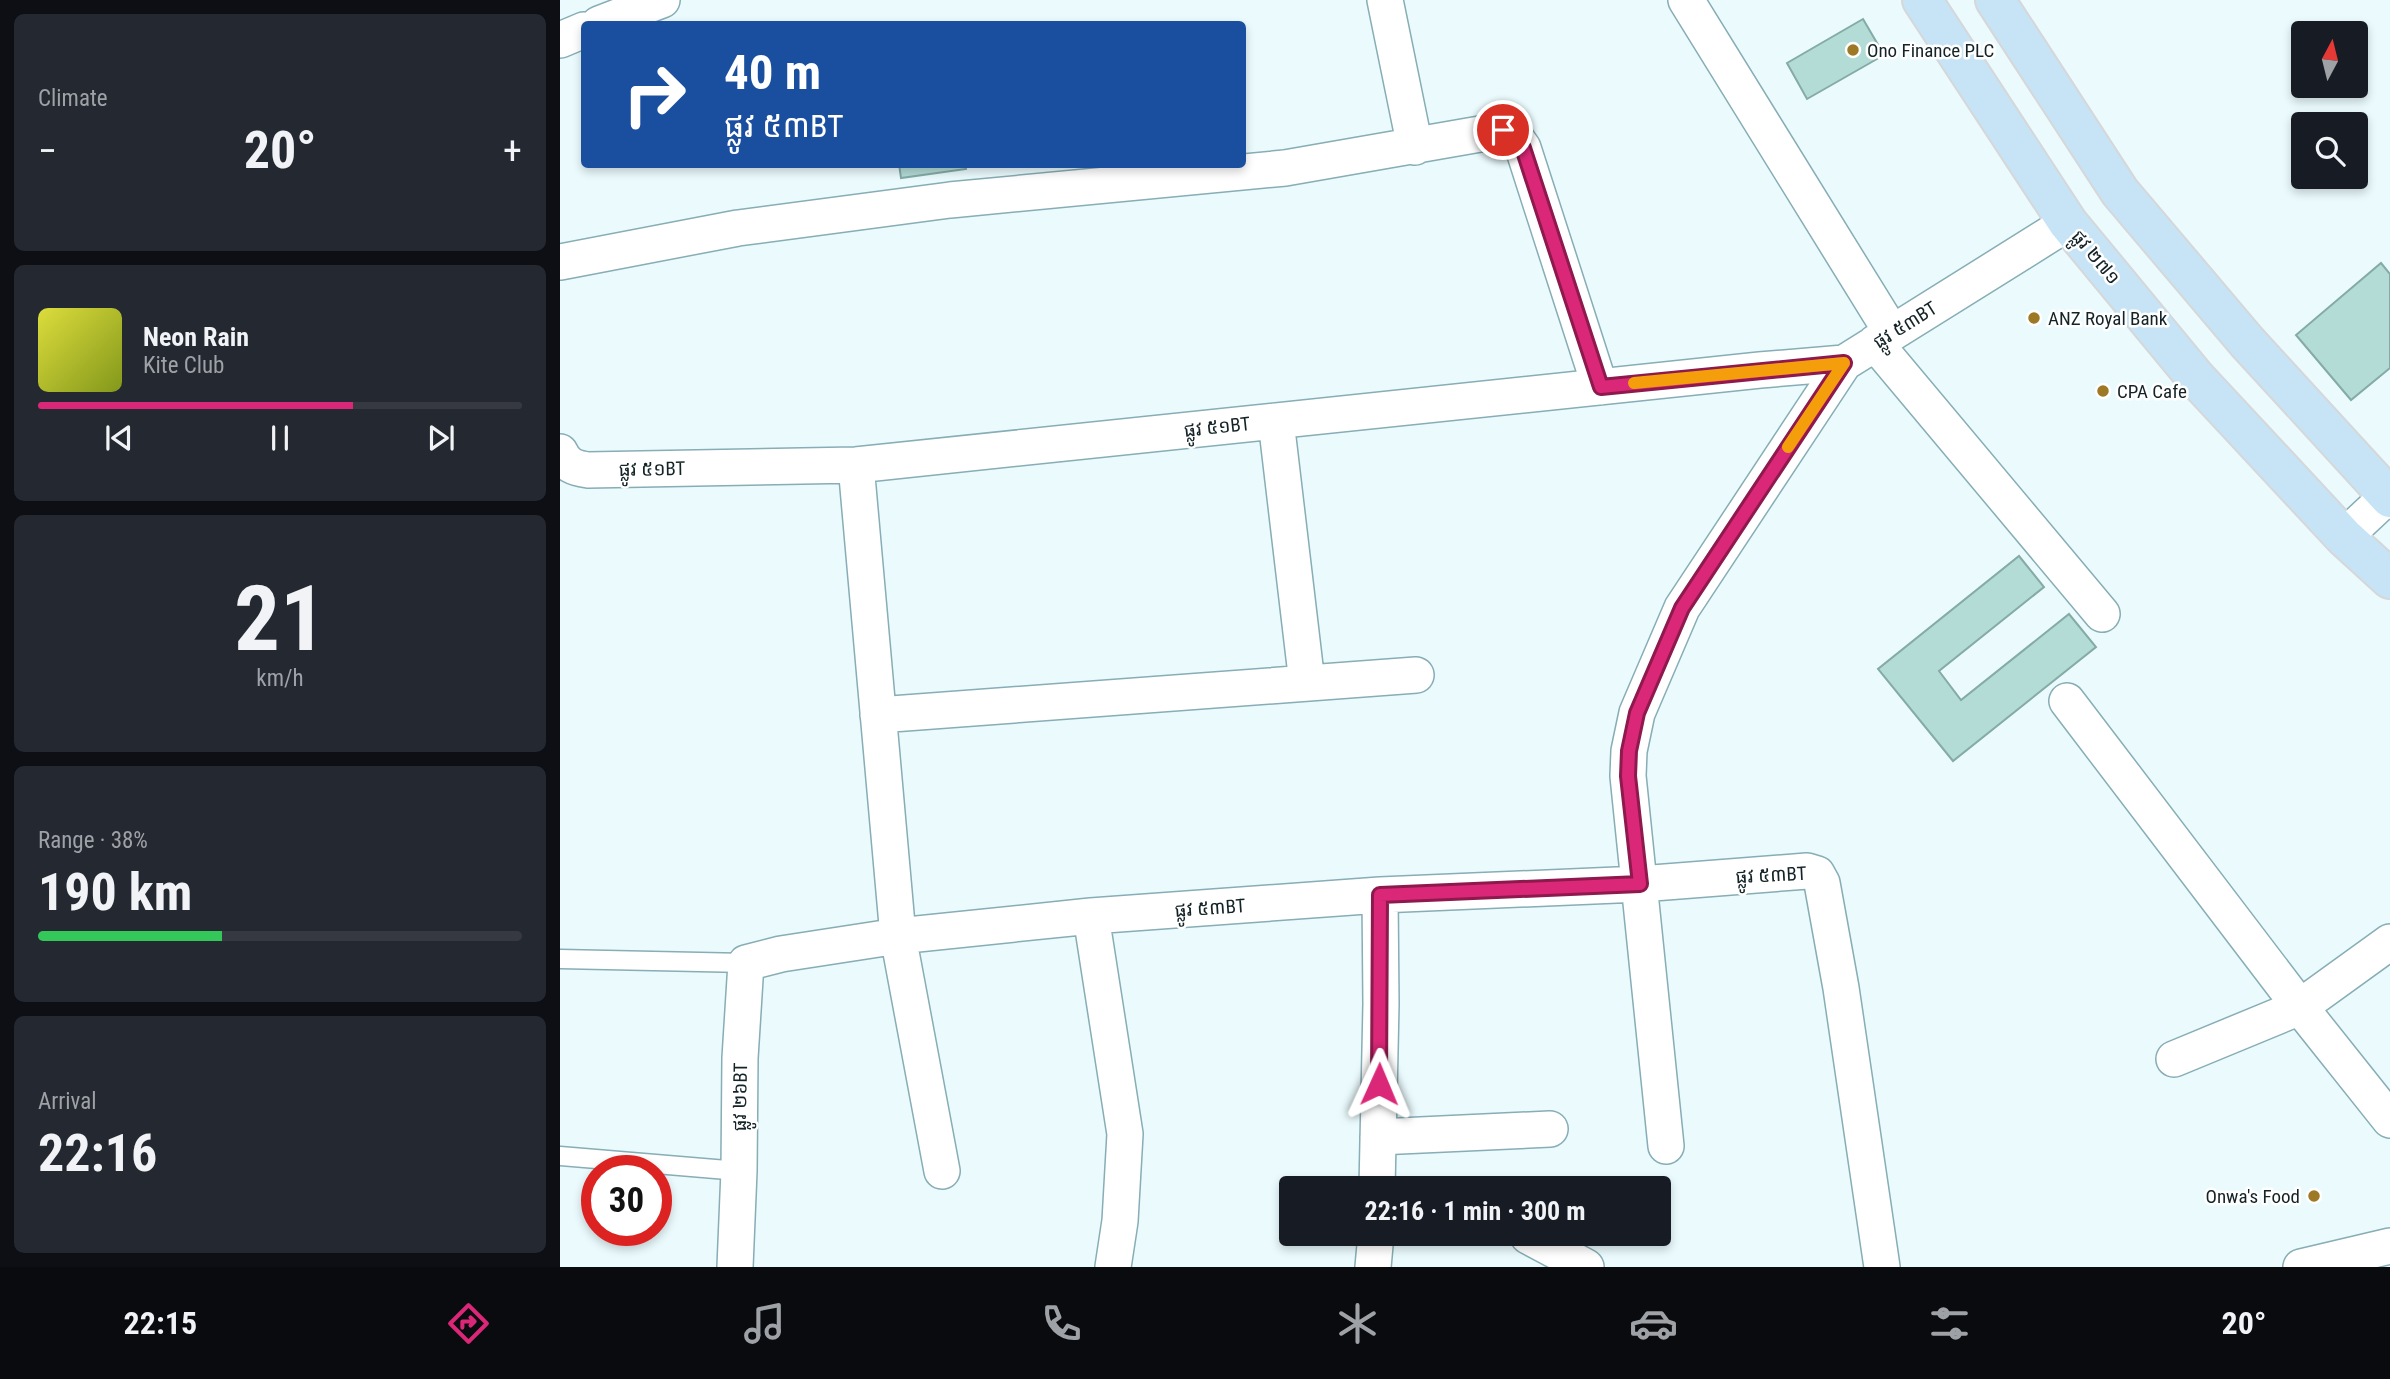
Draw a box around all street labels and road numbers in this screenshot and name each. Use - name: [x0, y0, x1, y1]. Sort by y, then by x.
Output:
- street label: ផ្លូវ ២៧១: [2062, 225, 2125, 292]
- street label: ផ្លូវ ៥៣BT: [1869, 296, 1944, 358]
- street label: ផ្លូវ ៥១BT: [1183, 412, 1252, 448]
- street label: ផ្លូវ ៥១BT: [618, 457, 686, 487]
- street label: ផ្លូវ ៥៣BT: [1735, 862, 1807, 894]
- street label: ផ្លូវ ៥៣BT: [1174, 894, 1247, 928]
- street label: ផ្លូវ ២៦BT: [728, 1062, 758, 1132]

